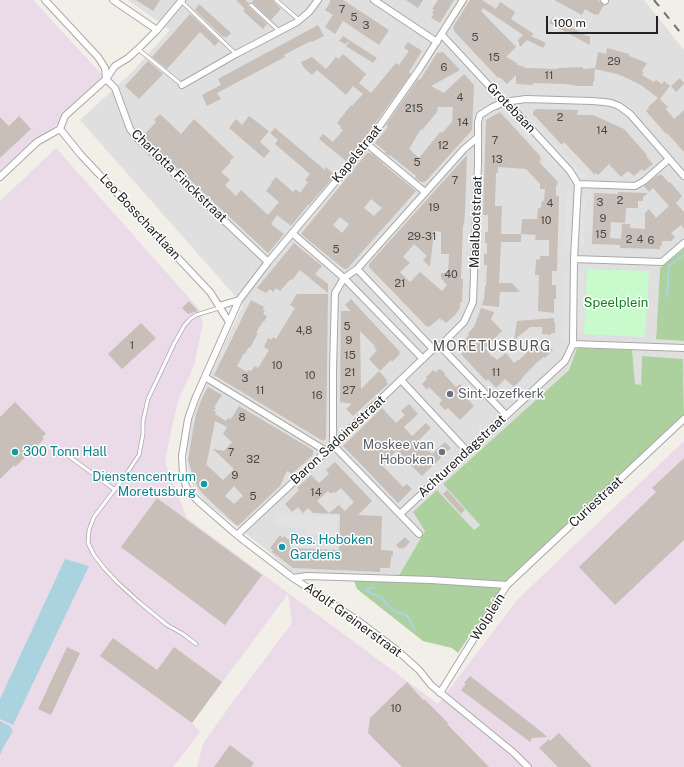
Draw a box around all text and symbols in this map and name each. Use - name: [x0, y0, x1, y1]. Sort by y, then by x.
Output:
- house number: 7: [339, 3, 345, 17]
- scale bar: [548, 8, 660, 34]
- house number: 5: [350, 11, 358, 25]
- text: 100 m: [553, 16, 586, 30]
- house number: 3: [363, 19, 369, 33]
- house number: 5: [471, 31, 479, 45]
- house number: 15: [488, 51, 500, 65]
- house number: 29: [607, 55, 621, 69]
- house number: 6: [441, 61, 447, 75]
- house number: 11: [545, 69, 553, 83]
- street label: Grotebaan: [483, 80, 539, 136]
- house number: 4: [457, 91, 463, 105]
- house number: 215: [405, 102, 423, 116]
- house number: 2: [557, 111, 563, 125]
- house number: 14: [457, 116, 469, 130]
- street label: Kapelstraat: [329, 122, 385, 186]
- house number: 14: [596, 124, 608, 138]
- street label: Charlotta Finckstraat: [128, 126, 230, 226]
- house number: 7: [492, 134, 498, 148]
- house number: 12: [437, 139, 449, 153]
- house number: 13: [491, 153, 503, 167]
- house number: 5: [413, 156, 421, 170]
- street label: Leo Bosschartlaan: [96, 171, 184, 263]
- house number: 7: [452, 174, 458, 188]
- street label: Maalbootstraat: [467, 176, 485, 268]
- house number: 2: [617, 194, 623, 208]
- house number: 3: [597, 196, 603, 210]
- house number: 4: [547, 197, 553, 211]
- house number: 19: [428, 201, 440, 215]
- house number: 9: [600, 212, 606, 226]
- house number: 10: [540, 214, 552, 228]
- house number: 15: [595, 228, 607, 242]
- house number: 29-31: [408, 230, 436, 244]
- house number: 2: [626, 233, 632, 247]
- house number: 4: [637, 233, 643, 247]
- house number: 6: [648, 234, 654, 248]
- house number: 5: [332, 243, 340, 257]
- house number: 40: [444, 268, 458, 282]
- house number: 21: [394, 277, 406, 291]
- park label: Speelplein: [584, 295, 648, 311]
- house number: 5: [343, 320, 351, 334]
- house number: 4,8: [296, 324, 312, 338]
- house number: 9: [346, 334, 352, 348]
- house number: 1: [130, 339, 134, 353]
- district label: MORETUSBURG: [433, 339, 551, 355]
- house number: 15: [344, 349, 356, 363]
- house number: 10: [271, 359, 283, 373]
- house number: 21: [344, 366, 356, 380]
- house number: 11: [492, 366, 500, 380]
- house number: 10: [304, 369, 316, 383]
- house number: 3: [242, 372, 248, 386]
- house number: 11: [256, 384, 264, 398]
- house number: 27: [342, 384, 356, 398]
- place label: Sint-Jozefkerk: [458, 386, 544, 402]
- house number: 16: [311, 389, 323, 403]
- marker: Sint-Jozefkerk: [445, 389, 455, 399]
- street label: Baron Sadoinestraat: [288, 392, 388, 488]
- house number: 8: [238, 411, 246, 425]
- street label: Achturendagstraat: [415, 411, 509, 501]
- place label: Moskee van Hoboken: [363, 437, 434, 468]
- place label: 300 Tonn Hall: [23, 444, 107, 460]
- house number: 7: [228, 446, 234, 460]
- marker: 300 Tonn Hall: [10, 447, 20, 457]
- marker: Moskee van Hoboken: [437, 447, 447, 457]
- house number: 32: [246, 453, 260, 467]
- place label: Dienstencentrum Moretusburg: [92, 469, 196, 500]
- house number: 9: [232, 469, 238, 483]
- street label: Curiestraat: [566, 473, 626, 531]
- marker: Dienstencentrum Moretusburg: [199, 479, 209, 489]
- house number: 14: [310, 486, 322, 500]
- house number: 5: [249, 490, 257, 504]
- place label: Res. Hoboken Gardens: [290, 532, 373, 563]
- marker: Res. Hoboken Gardens: [277, 542, 287, 552]
- street label: Adolf Greinerstraat: [301, 579, 405, 661]
- street label: Wolplein: [467, 591, 509, 643]
- house number: 10: [390, 702, 402, 716]

